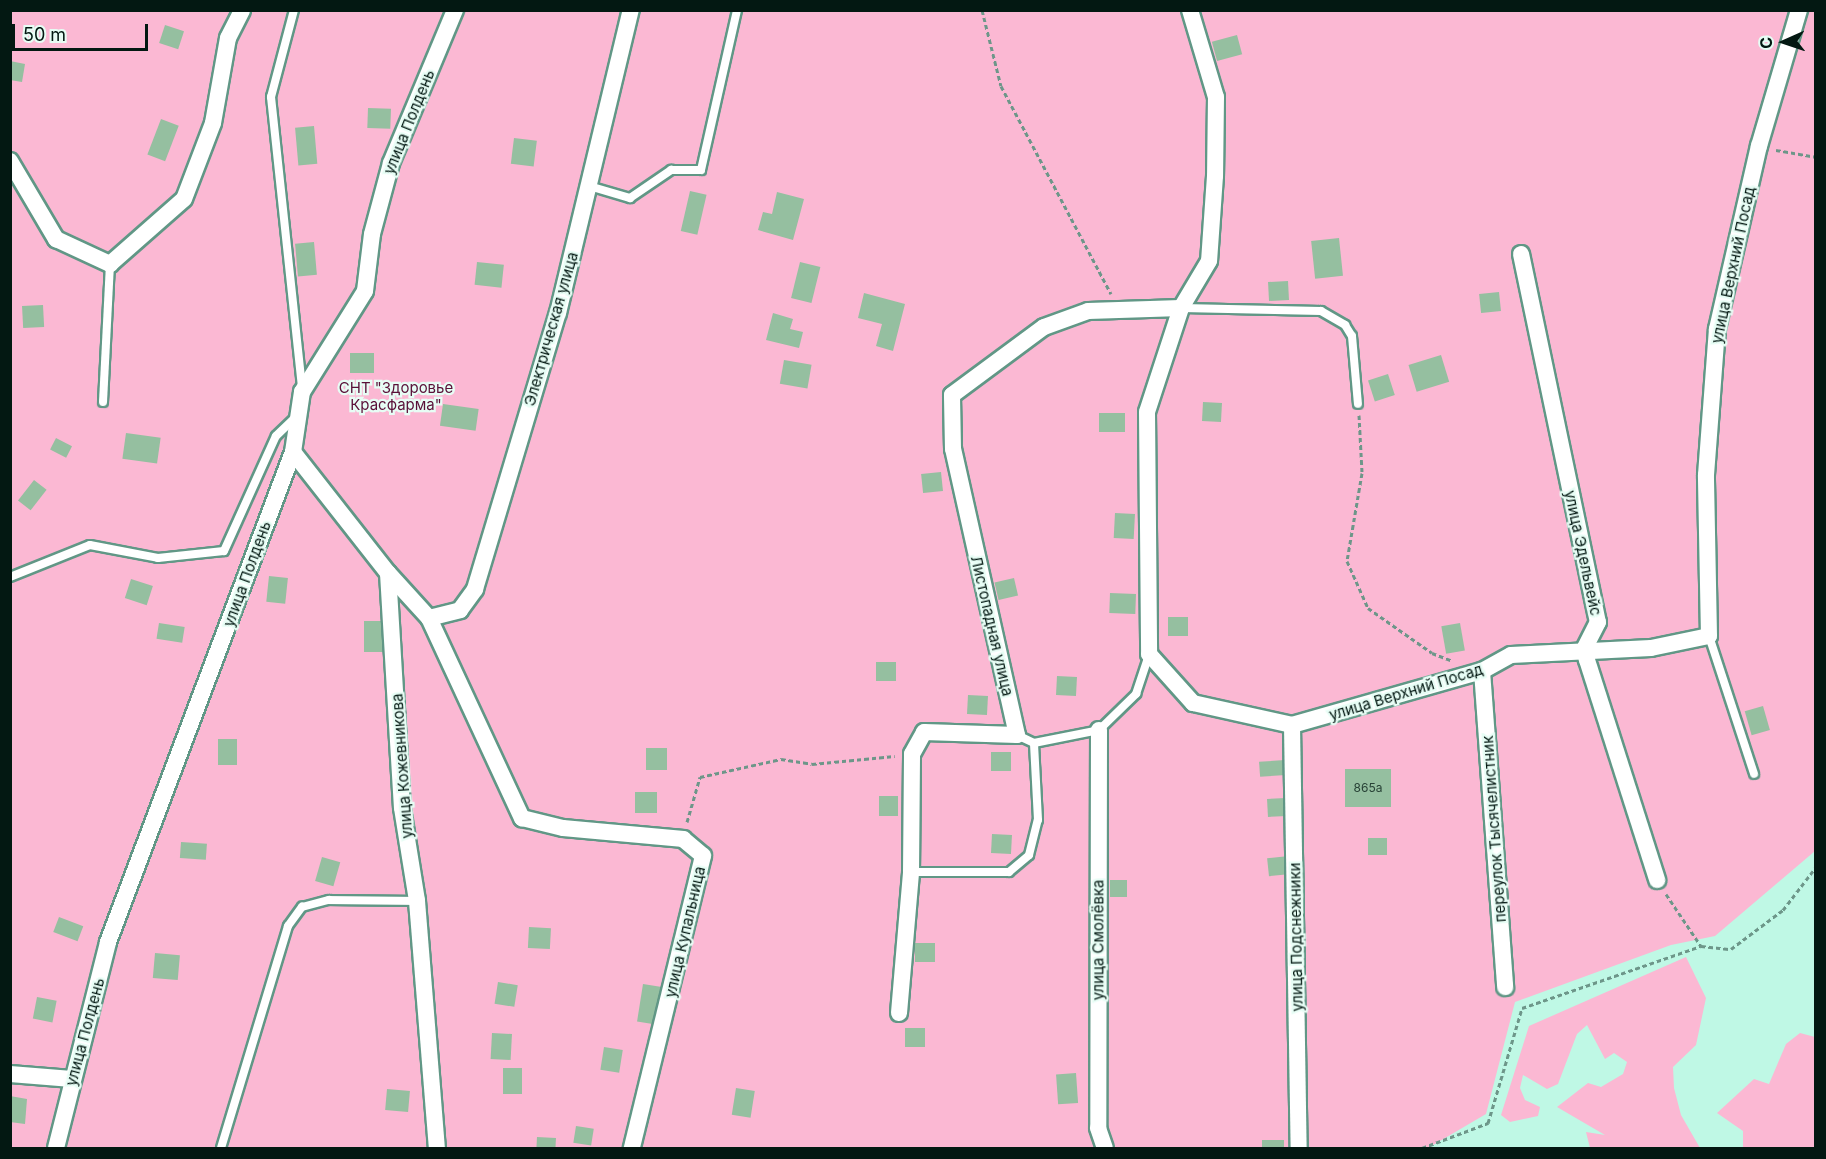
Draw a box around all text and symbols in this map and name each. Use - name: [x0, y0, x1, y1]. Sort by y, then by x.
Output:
- scale bar: [15, 12, 152, 50]
- north arrow: [1754, 12, 1814, 72]
- text: 50 m: [23, 24, 66, 45]
- text: С: [1756, 37, 1776, 49]
- street label: улица Полдень: [380, 67, 438, 177]
- street label: улица Верхний Посад: [1708, 185, 1758, 345]
- street label: Электрическая улица: [520, 250, 582, 408]
- park label: СНТ "Здоровье Красфарма": [339, 378, 453, 413]
- street label: улица Эдельвейс: [1561, 489, 1605, 617]
- street label: улица Полдень: [220, 519, 274, 629]
- street label: Листопадная улица: [967, 554, 1017, 698]
- street label: улица Верхний Посад: [1327, 660, 1485, 724]
- street label: улица Кожевникова: [388, 693, 416, 839]
- street label: переулок Тысячелистник: [1478, 735, 1510, 923]
- house number: 865а: [1354, 781, 1382, 795]
- street label: улица Подснежники: [1286, 862, 1306, 1012]
- street label: улица Купальница: [661, 865, 709, 999]
- street label: улица Смолёвка: [1089, 880, 1107, 1000]
- street label: улица Полдень: [62, 976, 108, 1088]

